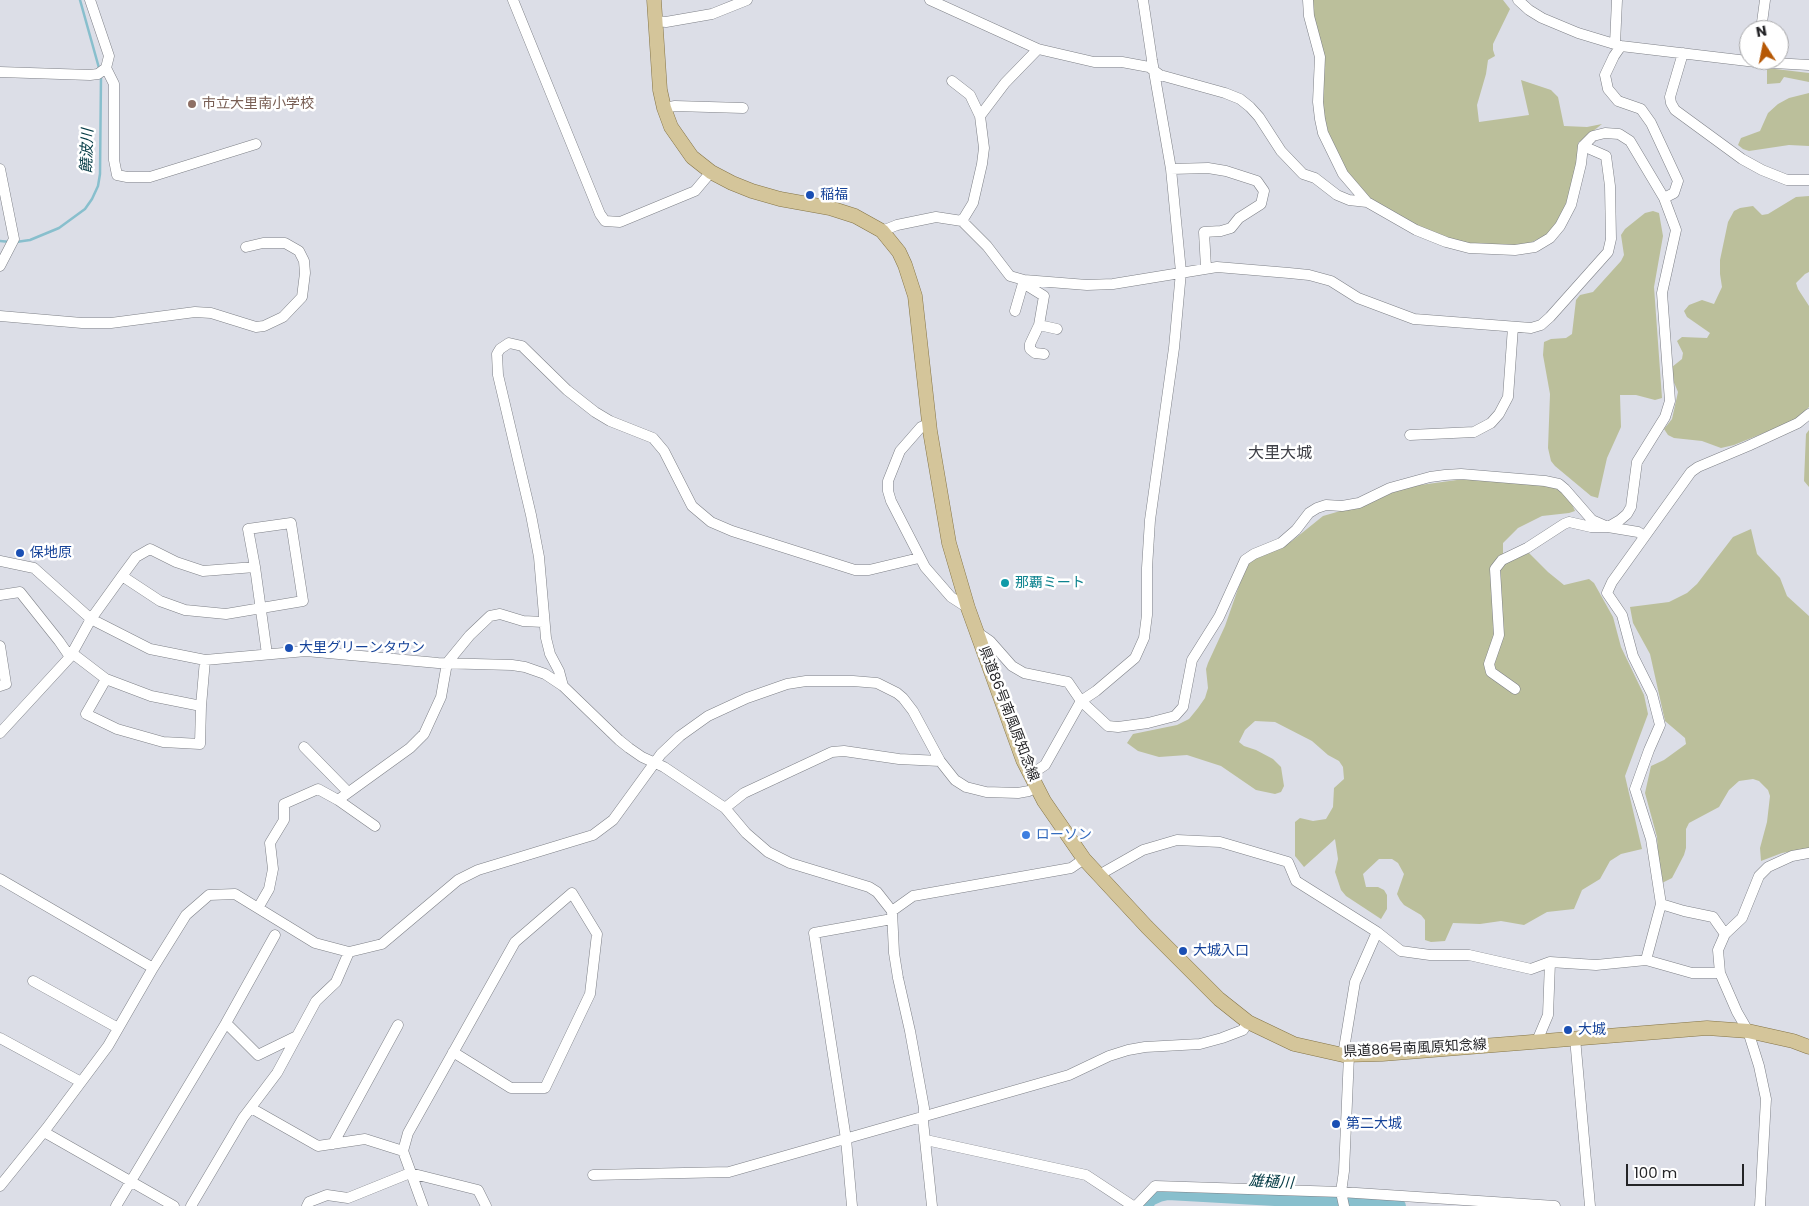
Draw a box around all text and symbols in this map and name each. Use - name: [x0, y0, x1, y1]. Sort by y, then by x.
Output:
- north arrow: [1739, 20, 1789, 70]
- text: N: [1754, 20, 1768, 42]
- place label: 市立大里南小学校: [202, 96, 314, 112]
- marker: 市立大里南小学校: [186, 98, 198, 110]
- water label: 饒波川: [78, 128, 98, 174]
- place label: 稲福: [820, 187, 848, 203]
- marker: 稲福: [804, 189, 816, 201]
- district label: 大里大城: [1248, 444, 1312, 464]
- place label: 保地原: [30, 545, 72, 561]
- marker: 保地原: [14, 547, 26, 559]
- place label: 那覇ミート: [1015, 575, 1085, 591]
- marker: 那覇ミート: [999, 577, 1011, 589]
- place label: 大里グリーンタウン: [299, 640, 425, 656]
- marker: 大里グリーンタウン: [283, 642, 295, 654]
- street label: 県道86号南風原知念線: [974, 644, 1042, 784]
- place label: ローソン: [1036, 827, 1092, 843]
- marker: ローソン: [1020, 829, 1032, 841]
- place label: 大城入口: [1193, 943, 1249, 959]
- marker: 大城入口: [1177, 945, 1189, 957]
- place label: 大城: [1578, 1022, 1606, 1038]
- marker: 大城: [1562, 1024, 1574, 1036]
- street label: 県道86号南風原知念線: [1343, 1037, 1487, 1061]
- place label: 第二大城: [1346, 1116, 1402, 1132]
- marker: 第二大城: [1330, 1118, 1342, 1130]
- scale bar: [1629, 1154, 1746, 1186]
- text: 100 m: [1634, 1162, 1677, 1183]
- water label: 雄樋川: [1248, 1173, 1294, 1193]

